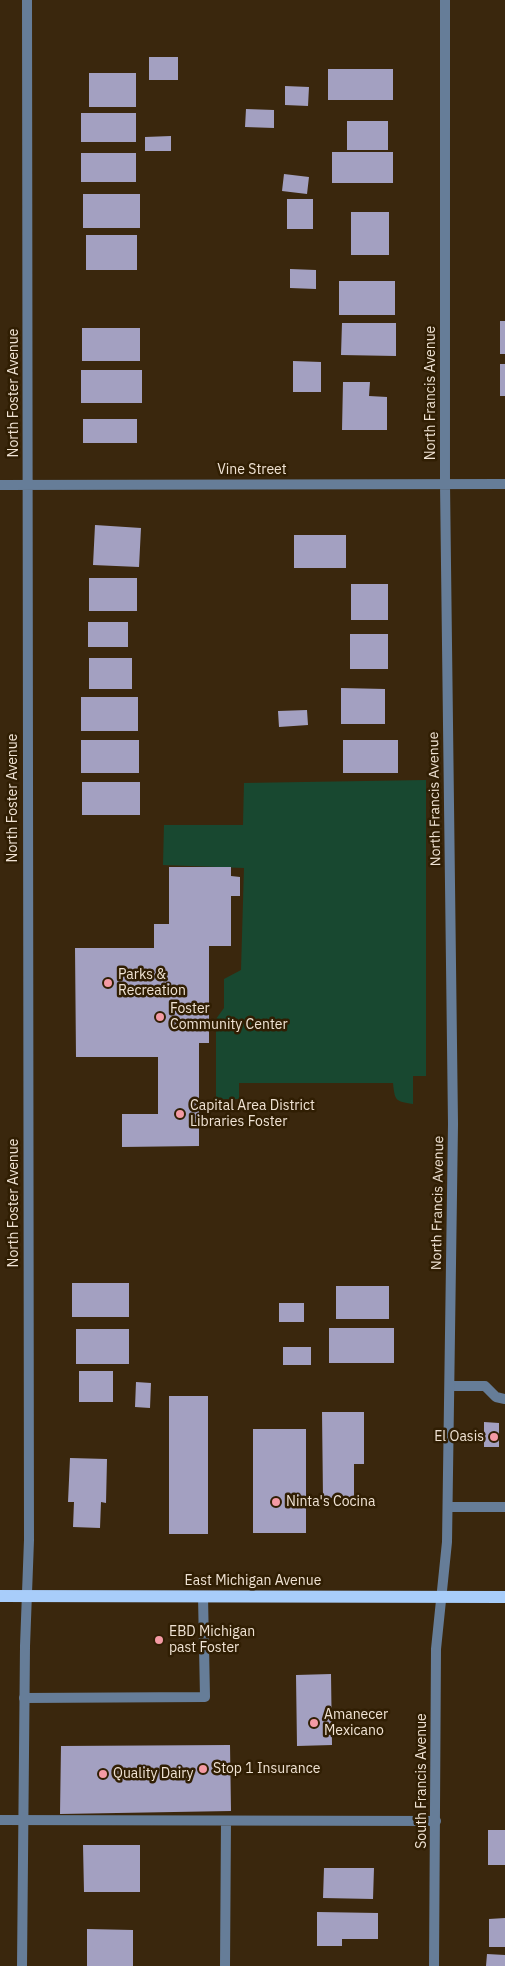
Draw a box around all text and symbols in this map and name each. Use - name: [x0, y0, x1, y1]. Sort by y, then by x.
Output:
- street label: North Francis Avenue: [423, 326, 439, 460]
- street label: North Foster Avenue: [6, 329, 22, 457]
- street label: Vine Street: [217, 462, 287, 478]
- street label: North Francis Avenue: [425, 732, 445, 866]
- street label: North Foster Avenue: [5, 734, 21, 862]
- place label: Parks & Recreation: [118, 967, 186, 1000]
- marker: Parks & Recreation: [102, 977, 114, 989]
- place label: Foster Community Center: [170, 1001, 288, 1034]
- marker: Foster Community Center: [154, 1011, 166, 1023]
- place label: Capital Area District Libraries Foster: [190, 1098, 315, 1130]
- marker: Capital Area District Libraries Foster: [174, 1108, 186, 1120]
- street label: North Francis Avenue: [428, 1136, 448, 1270]
- street label: North Foster Avenue: [6, 1139, 22, 1267]
- place label: El Oasis: [434, 1429, 484, 1445]
- marker: El Oasis: [488, 1431, 500, 1443]
- place label: Ninta's Cocina: [286, 1494, 376, 1510]
- marker: Ninta's Cocina: [270, 1496, 282, 1508]
- street label: East Michigan Avenue: [185, 1573, 321, 1589]
- place label: EBD Michigan past Foster: [169, 1624, 255, 1656]
- marker: EBD Michigan past Foster: [153, 1634, 165, 1646]
- place label: Amanecer Mexicano: [324, 1707, 388, 1740]
- street label: South Francis Avenue: [414, 1713, 430, 1849]
- marker: Amanecer Mexicano: [308, 1717, 320, 1729]
- place label: Stop 1 Insurance: [213, 1761, 320, 1777]
- marker: Stop 1 Insurance: [197, 1763, 209, 1775]
- place label: Quality Dairy: [113, 1766, 193, 1782]
- marker: Quality Dairy: [97, 1768, 109, 1780]

